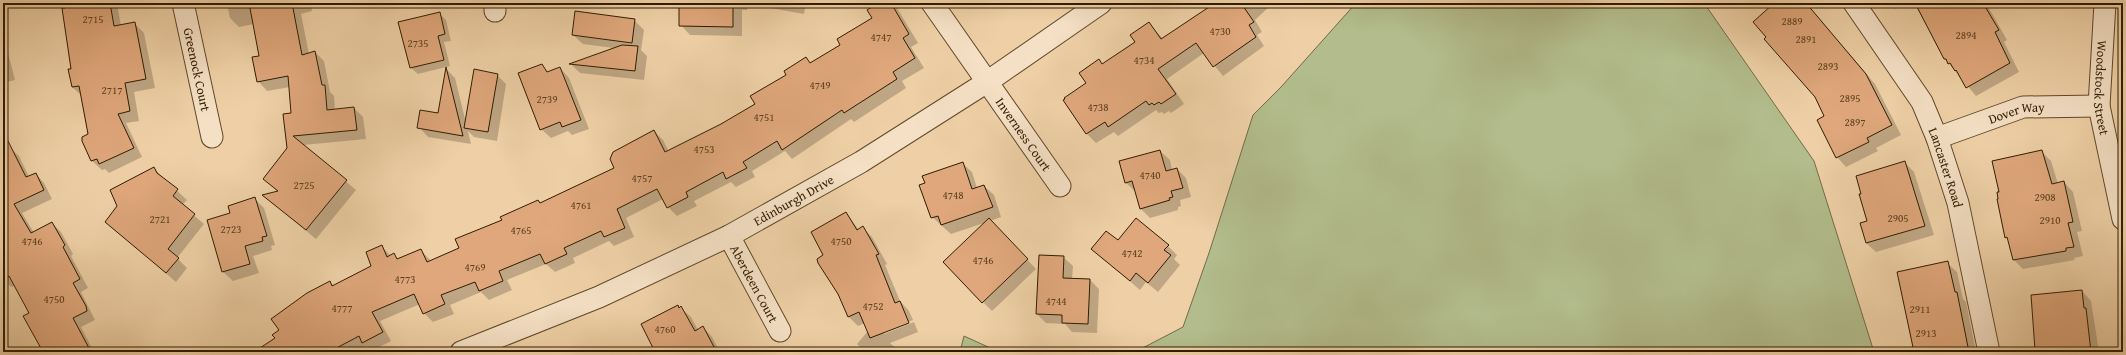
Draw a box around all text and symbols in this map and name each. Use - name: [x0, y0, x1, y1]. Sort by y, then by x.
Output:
- house number: 2715: [82, 11, 104, 27]
- house number: 2889: [1781, 13, 1803, 29]
- house number: 4730: [1209, 23, 1231, 39]
- street label: Greenock Court: [179, 26, 216, 113]
- house number: 2894: [1955, 27, 1977, 43]
- house number: 4747: [870, 29, 892, 45]
- house number: 2891: [1795, 31, 1817, 47]
- house number: 2735: [407, 35, 429, 51]
- street label: Woodstock Street: [2089, 40, 2114, 137]
- house number: 4734: [1133, 52, 1155, 68]
- house number: 2893: [1817, 58, 1839, 74]
- house number: 4749: [809, 77, 831, 93]
- house number: 2717: [101, 82, 123, 98]
- house number: 2895: [1839, 90, 1861, 106]
- house number: 2739: [536, 91, 558, 107]
- street label: Inverness Court: [991, 93, 1056, 175]
- street label: Dover Way: [1986, 97, 2045, 128]
- house number: 4738: [1087, 99, 1109, 115]
- house number: 4751: [753, 109, 775, 125]
- house number: 2897: [1844, 114, 1866, 130]
- street label: Lancaster Road: [1924, 125, 1968, 209]
- house number: 4753: [693, 141, 715, 157]
- house number: 4740: [1139, 167, 1161, 183]
- house number: 4757: [631, 170, 653, 186]
- street label: Edinburgh Drive: [750, 170, 837, 230]
- house number: 2725: [293, 177, 315, 193]
- house number: 4748: [942, 187, 964, 203]
- house number: 2908: [2034, 189, 2056, 205]
- house number: 4761: [570, 197, 592, 213]
- house number: 2905: [1887, 210, 1909, 226]
- house number: 2721: [149, 211, 171, 227]
- house number: 2910: [2039, 212, 2061, 228]
- house number: 2723: [220, 221, 242, 237]
- house number: 4765: [510, 222, 532, 238]
- house number: 4746: [21, 233, 43, 249]
- house number: 4750: [830, 233, 852, 249]
- street label: Aberdeen Court: [726, 241, 783, 326]
- house number: 4742: [1121, 245, 1143, 261]
- house number: 4746: [972, 252, 994, 268]
- house number: 4769: [464, 259, 486, 275]
- house number: 4773: [394, 271, 416, 287]
- house number: 4750: [43, 291, 65, 307]
- house number: 4744: [1045, 293, 1067, 309]
- house number: 4752: [862, 298, 884, 314]
- house number: 4777: [331, 300, 353, 316]
- house number: 2911: [1909, 301, 1931, 317]
- house number: 4760: [654, 321, 676, 337]
- house number: 2913: [1915, 325, 1937, 341]

